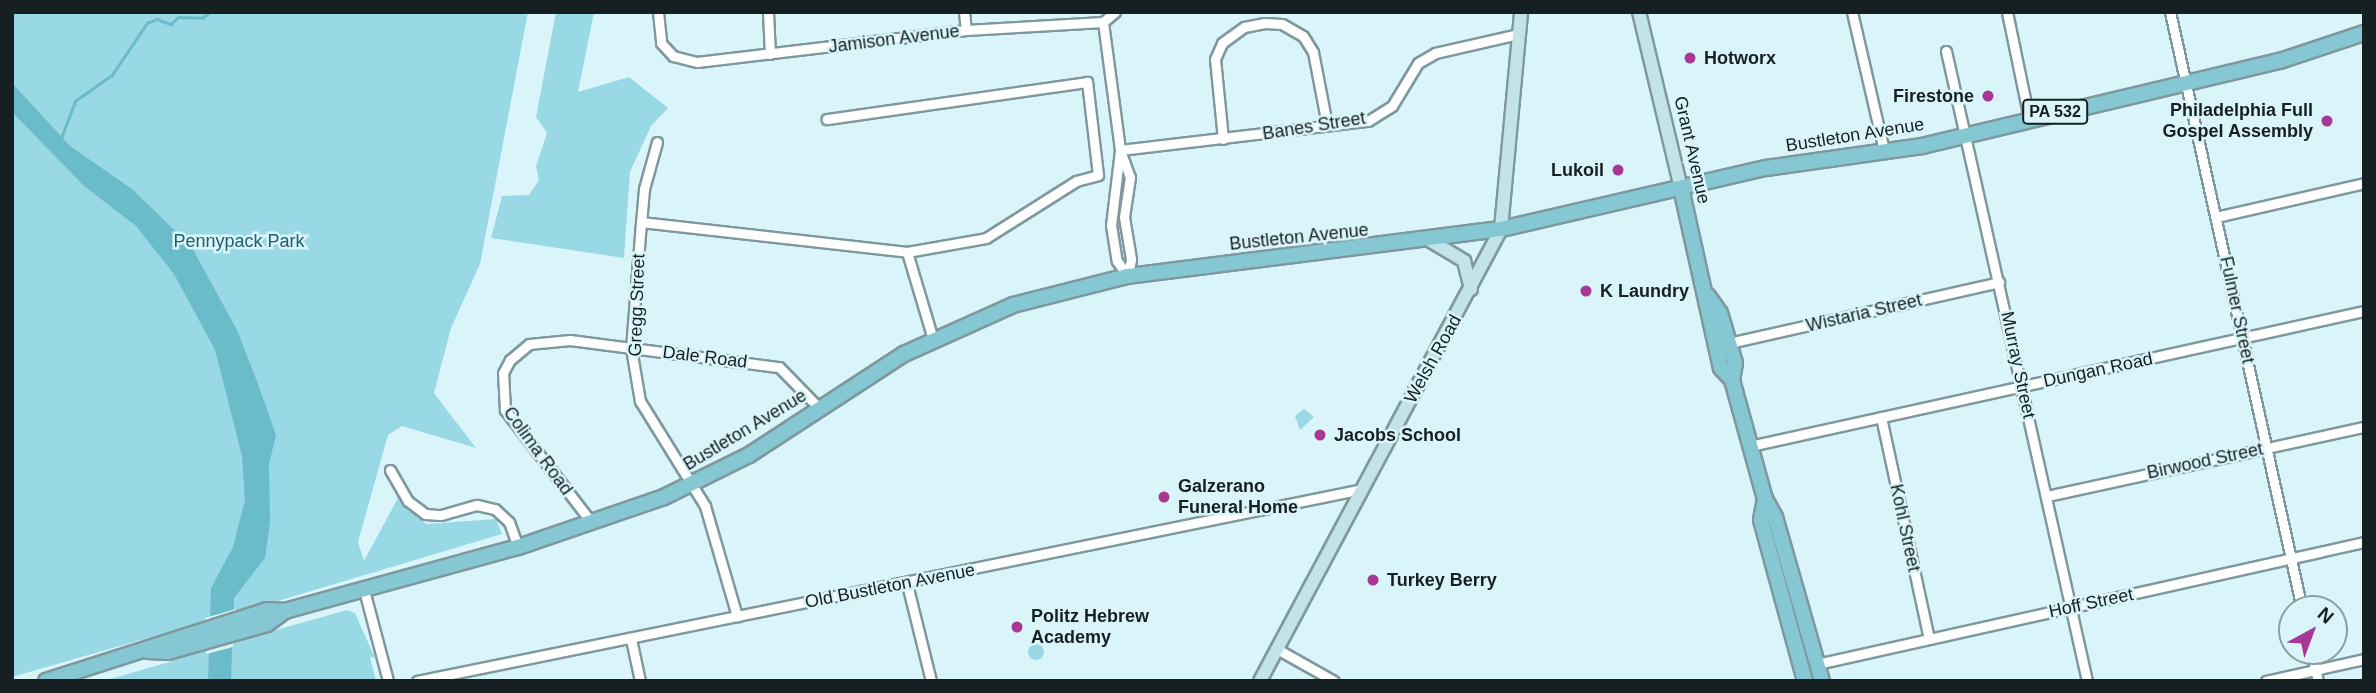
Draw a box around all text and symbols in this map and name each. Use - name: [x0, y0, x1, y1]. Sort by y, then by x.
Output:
- street label: Jamison Avenue: [827, 20, 961, 58]
- place label: Hotworx: [1704, 47, 1776, 69]
- marker: Hotworx: [1682, 50, 1698, 66]
- place label: Firestone: [1893, 85, 1974, 107]
- marker: Firestone: [1980, 88, 1996, 104]
- street label: Grant Avenue: [1669, 94, 1715, 206]
- road number: PA 532: [2022, 100, 2088, 124]
- place label: Philadelphia Full Gospel Assembly: [2162, 100, 2313, 142]
- street label: Banes Street: [1261, 107, 1367, 145]
- street label: Bustleton Avenue: [1784, 113, 1926, 157]
- marker: Philadelphia Full Gospel Assembly: [2319, 113, 2335, 129]
- place label: Lukoil: [1551, 159, 1604, 181]
- marker: Lukoil: [1610, 162, 1626, 178]
- street label: Bustleton Avenue: [1228, 219, 1370, 255]
- park label: Pennypack Park: [173, 230, 305, 252]
- street label: Gregg Street: [624, 253, 650, 357]
- street label: Fulmer Street: [2215, 254, 2259, 366]
- place label: K Laundry: [1600, 280, 1689, 302]
- marker: K Laundry: [1578, 283, 1594, 299]
- street label: Wistaria Street: [1804, 289, 1924, 337]
- street label: Murray Street: [1996, 309, 2040, 421]
- street label: Welsh Road: [1400, 311, 1466, 407]
- street label: Dale Road: [661, 341, 749, 373]
- street label: Dungan Road: [2041, 348, 2155, 392]
- street label: Bustleton Avenue: [679, 384, 811, 476]
- street label: Colima Road: [499, 403, 577, 499]
- place label: Jacobs School: [1334, 424, 1461, 446]
- marker: Jacobs School: [1312, 427, 1328, 443]
- street label: Birwood Street: [2145, 438, 2265, 484]
- place label: Galzerano Funeral Home: [1178, 476, 1298, 518]
- street label: Kohl Street: [1885, 482, 1925, 574]
- marker: Galzerano Funeral Home: [1156, 489, 1172, 505]
- street label: Old Bustleton Avenue: [803, 559, 977, 613]
- place label: Turkey Berry: [1387, 569, 1497, 591]
- marker: Turkey Berry: [1365, 572, 1381, 588]
- street label: Hoff Street: [2047, 584, 2135, 622]
- north arrow: [2278, 595, 2348, 665]
- text: N: [2314, 603, 2338, 628]
- place label: Politz Hebrew Academy: [1031, 606, 1149, 648]
- marker: Politz Hebrew Academy: [1009, 619, 1025, 635]

